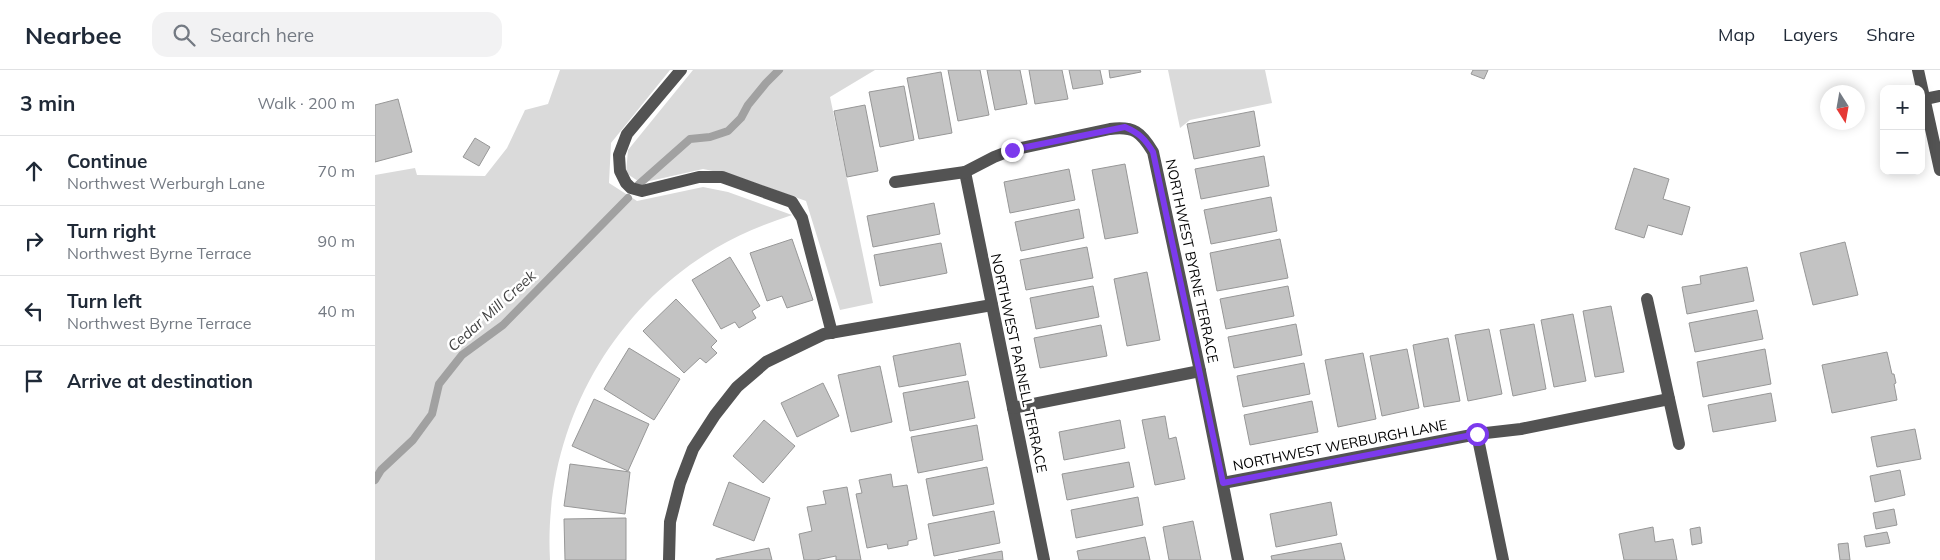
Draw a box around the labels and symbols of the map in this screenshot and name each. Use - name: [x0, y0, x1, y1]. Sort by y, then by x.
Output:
- north arrow: [1820, 85, 1865, 130]
- route end: [1001, 139, 1024, 162]
- street label: NORTHWEST BYRNE TERRACE: [1162, 157, 1222, 365]
- street label: NORTHWEST PARNELL TERRACE: [987, 252, 1051, 474]
- water label: Cedar Mill Creek: [444, 265, 541, 355]
- street label: NORTHWEST WERBURGH LANE: [1231, 415, 1449, 475]
- route start: [1466, 423, 1489, 446]

